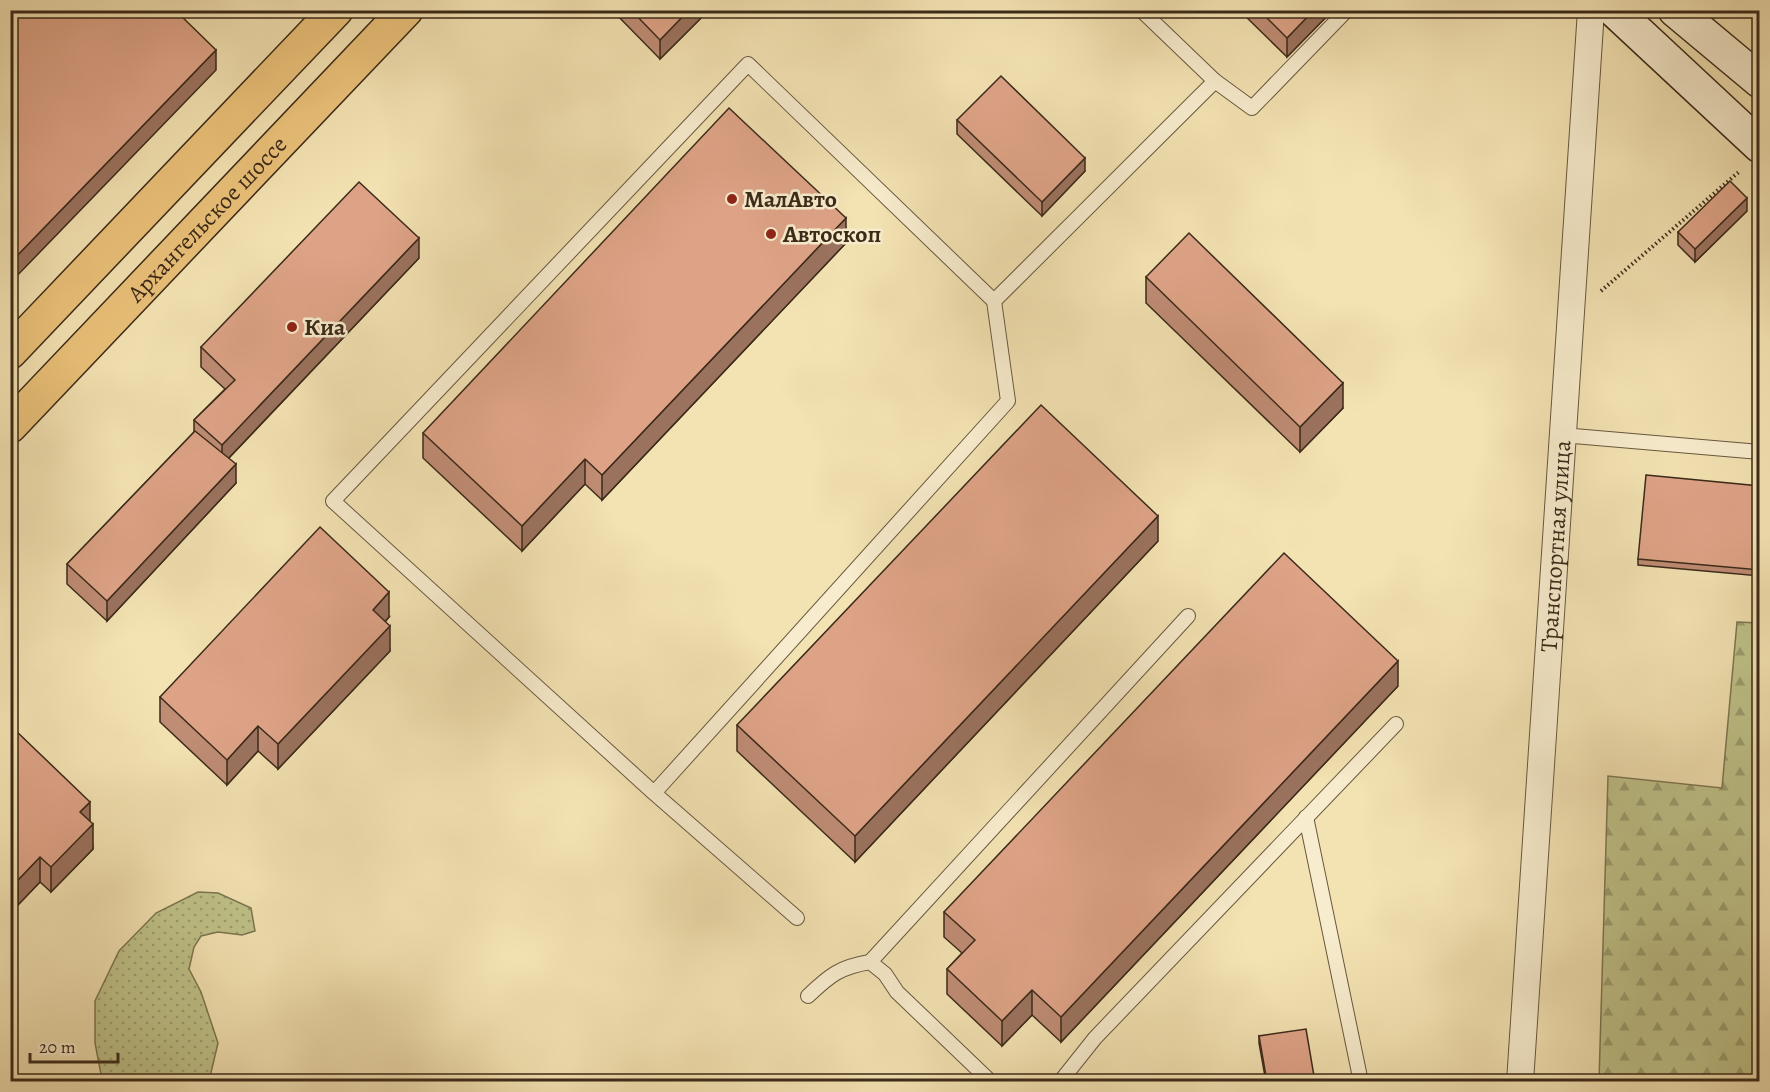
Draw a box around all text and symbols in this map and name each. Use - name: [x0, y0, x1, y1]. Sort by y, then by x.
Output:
- street label: Архангельское шоссе: [120, 129, 294, 310]
- place label: МалАвто: [744, 183, 837, 215]
- marker: МалАвто: [725, 192, 739, 206]
- place label: Автоскоп: [782, 218, 881, 250]
- marker: Автоскоп: [764, 227, 778, 241]
- place label: Киа: [304, 311, 346, 343]
- marker: Киа: [285, 320, 299, 334]
- street label: Транспортная улица: [1533, 439, 1578, 653]
- scale bar: [30, 1026, 118, 1064]
- text: 20 m: [39, 1035, 76, 1059]

